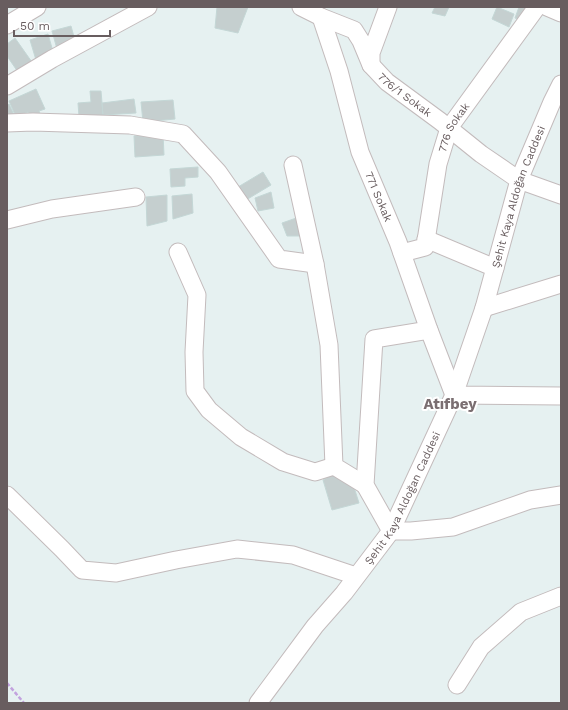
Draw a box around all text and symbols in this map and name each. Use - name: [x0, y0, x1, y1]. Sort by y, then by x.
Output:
- scale bar: [14, 12, 110, 38]
- text: 50 m: [20, 19, 50, 33]
- street label: 776/1 Sokak: [375, 70, 434, 120]
- street label: 776 Sokak: [436, 100, 472, 154]
- street label: Şehit Kaya Aldoğan Caddesi: [489, 124, 548, 269]
- street label: 771 Sokak: [362, 170, 395, 224]
- district label: Atıfbey: [423, 395, 477, 413]
- street label: Şehit Kaya Aldoğan Caddesi: [362, 430, 443, 567]

